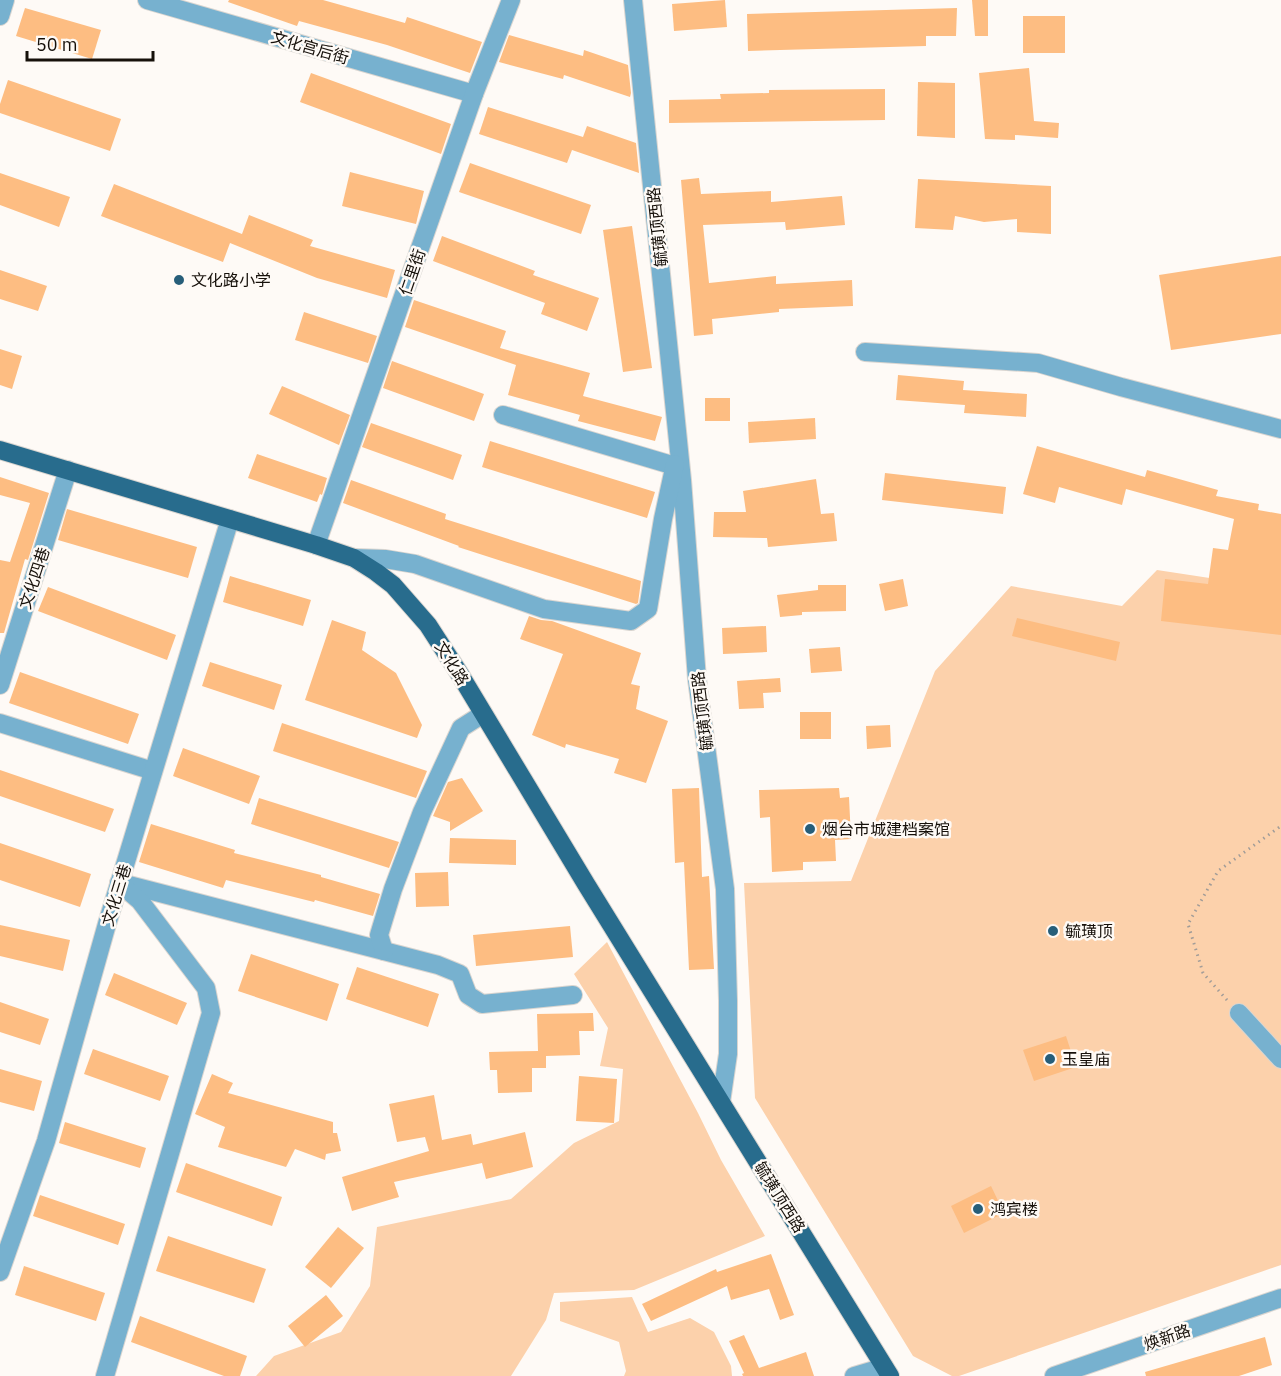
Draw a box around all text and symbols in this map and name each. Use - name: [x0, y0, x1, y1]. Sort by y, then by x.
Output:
- scale bar: [27, 24, 153, 62]
- street label: 文化宫后街: [269, 26, 351, 68]
- text: 50 m: [36, 33, 78, 56]
- street label: 毓璜顶西路: [643, 186, 671, 268]
- street label: 仁里街: [395, 246, 429, 298]
- place label: 文化路小学: [191, 270, 271, 290]
- marker: 文化路小学: [172, 273, 186, 287]
- street label: 文化四巷: [15, 544, 53, 612]
- street label: 文化路: [431, 637, 473, 689]
- street label: 毓璜顶西路: [687, 670, 717, 752]
- place label: 烟台市城建档案馆: [822, 819, 950, 839]
- marker: 烟台市城建档案馆: [803, 822, 817, 836]
- street label: 文化三巷: [97, 861, 135, 929]
- place label: 毓璜顶: [1065, 921, 1113, 941]
- marker: 毓璜顶: [1046, 924, 1060, 938]
- place label: 玉皇庙: [1062, 1049, 1110, 1069]
- marker: 玉皇庙: [1043, 1052, 1057, 1066]
- street label: 毓璜顶西路: [750, 1158, 810, 1236]
- place label: 鸿宾楼: [990, 1199, 1038, 1219]
- marker: 鸿宾楼: [971, 1202, 985, 1216]
- street label: 焕新路: [1141, 1320, 1193, 1354]

